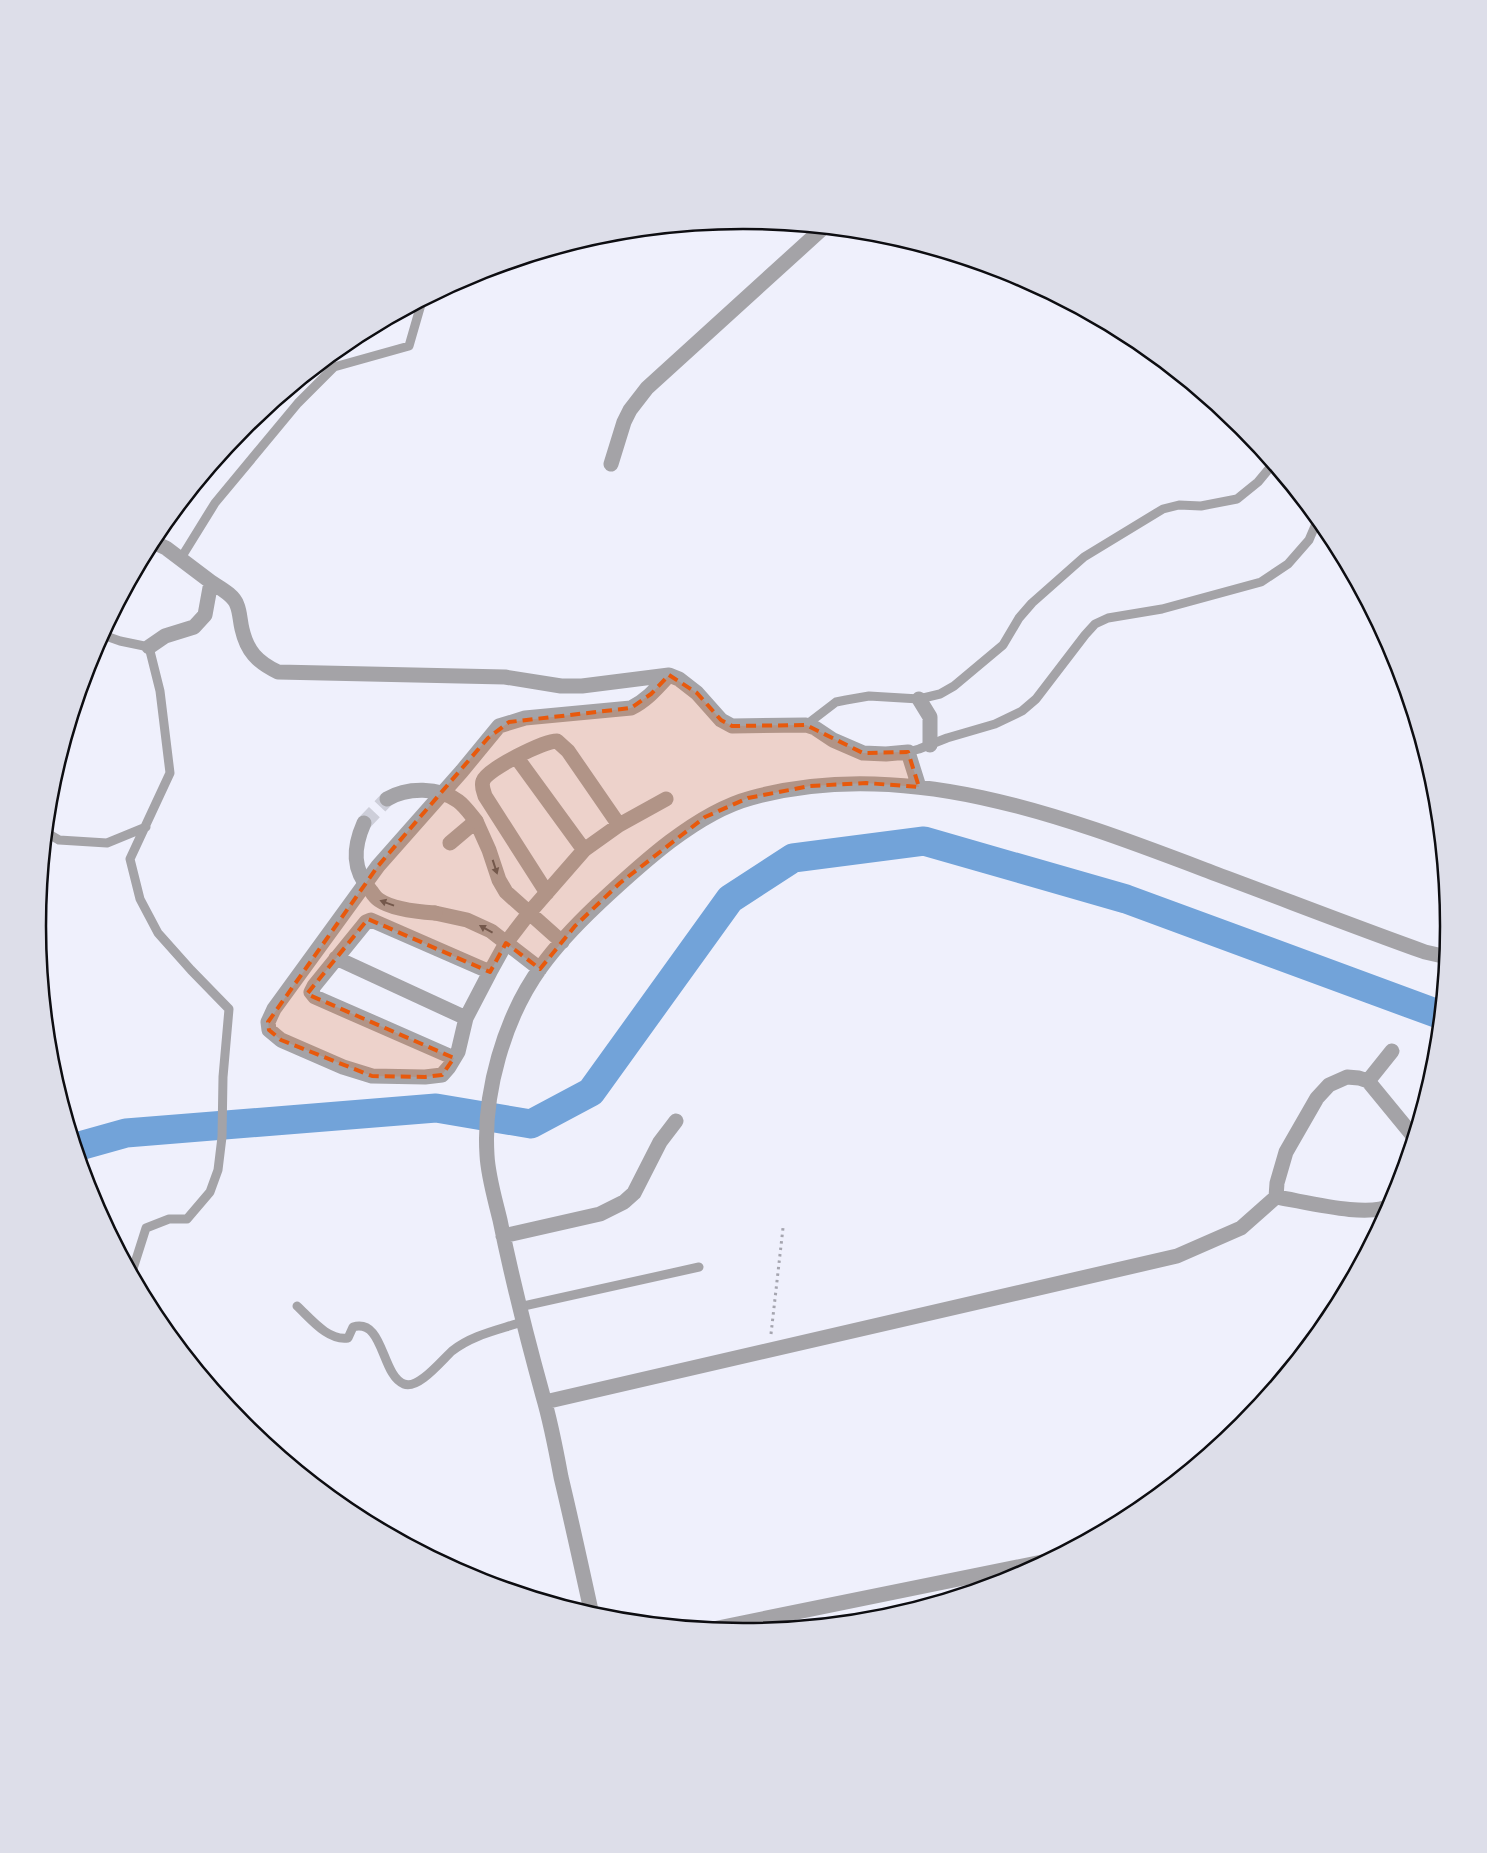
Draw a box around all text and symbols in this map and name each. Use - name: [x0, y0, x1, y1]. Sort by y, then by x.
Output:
- one-way arrow: [492, 859, 499, 874]
- one-way arrow: [380, 899, 395, 906]
- one-way arrow: [480, 925, 493, 934]

